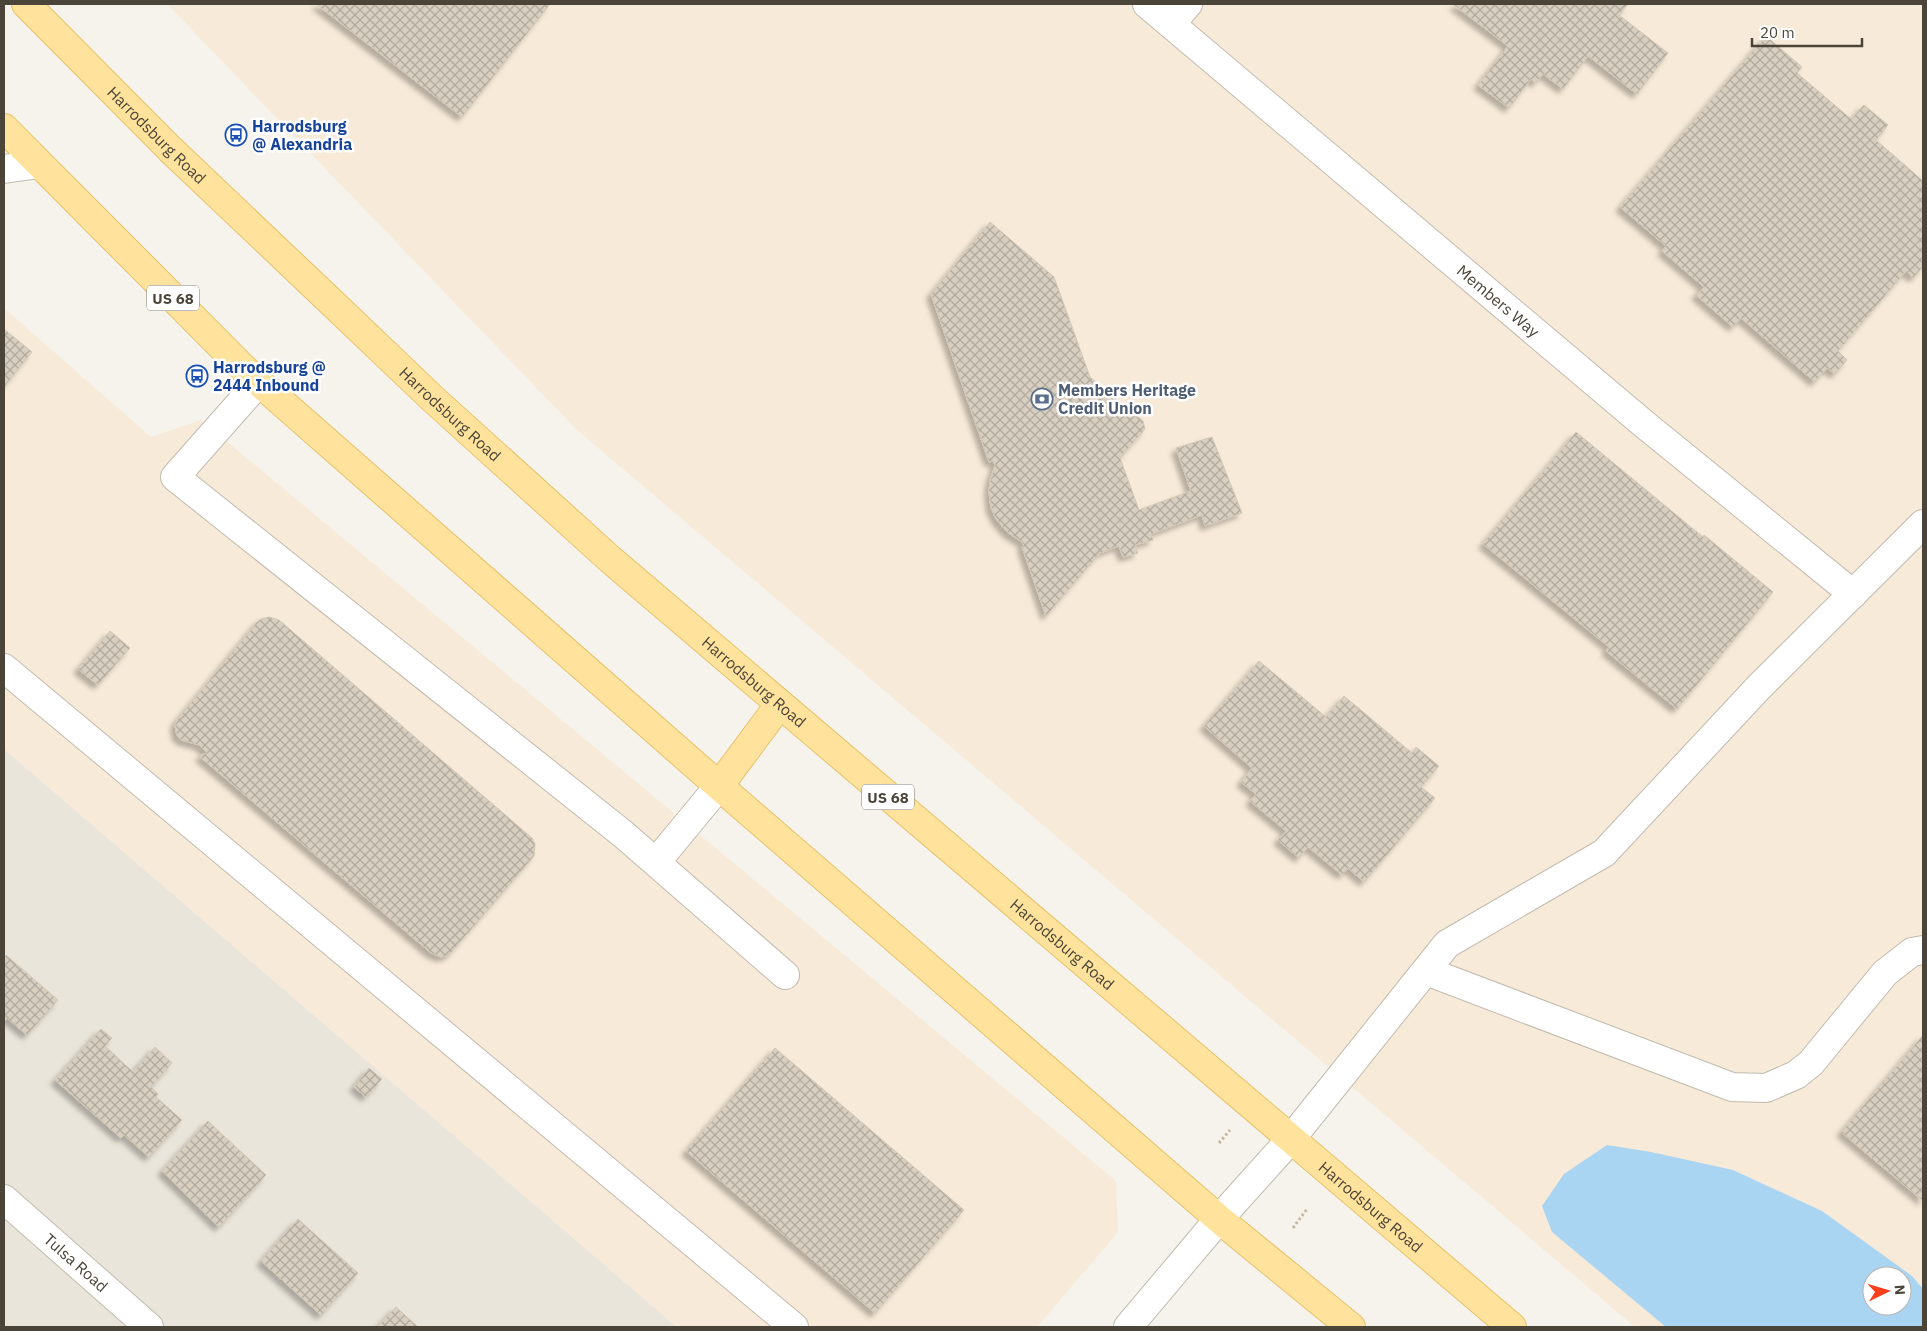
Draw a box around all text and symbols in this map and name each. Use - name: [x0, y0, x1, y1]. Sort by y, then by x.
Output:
- scale bar: [1752, 15, 1862, 47]
- text: 20 m: [1760, 23, 1795, 42]
- street label: Harrodsburg Road: [103, 82, 210, 188]
- place label: Harrodsburg @ Alexandria: [252, 116, 352, 154]
- bus stop icon: Harrodsburg @ Alexandria: [224, 123, 248, 147]
- street label: Members Way: [1453, 260, 1544, 341]
- road number: US 68: [147, 286, 199, 310]
- place label: Harrodsburg @ 2444 Inbound: [213, 357, 326, 395]
- street label: Harrodsburg Road: [395, 362, 505, 465]
- bus stop icon: Harrodsburg @ 2444 Inbound: [185, 364, 209, 388]
- place label: Members Heritage Credit Union: [1058, 380, 1196, 418]
- bank icon: Members Heritage Credit Union: [1030, 387, 1054, 411]
- street label: Harrodsburg Road: [698, 632, 810, 732]
- road number: US 68: [862, 784, 914, 810]
- street label: Harrodsburg Road: [1006, 894, 1119, 994]
- street label: Harrodsburg Road: [1315, 1157, 1427, 1257]
- street label: Tulsa Road: [40, 1229, 112, 1296]
- north arrow: [1862, 1266, 1912, 1316]
- text: N: [1891, 1284, 1909, 1296]

